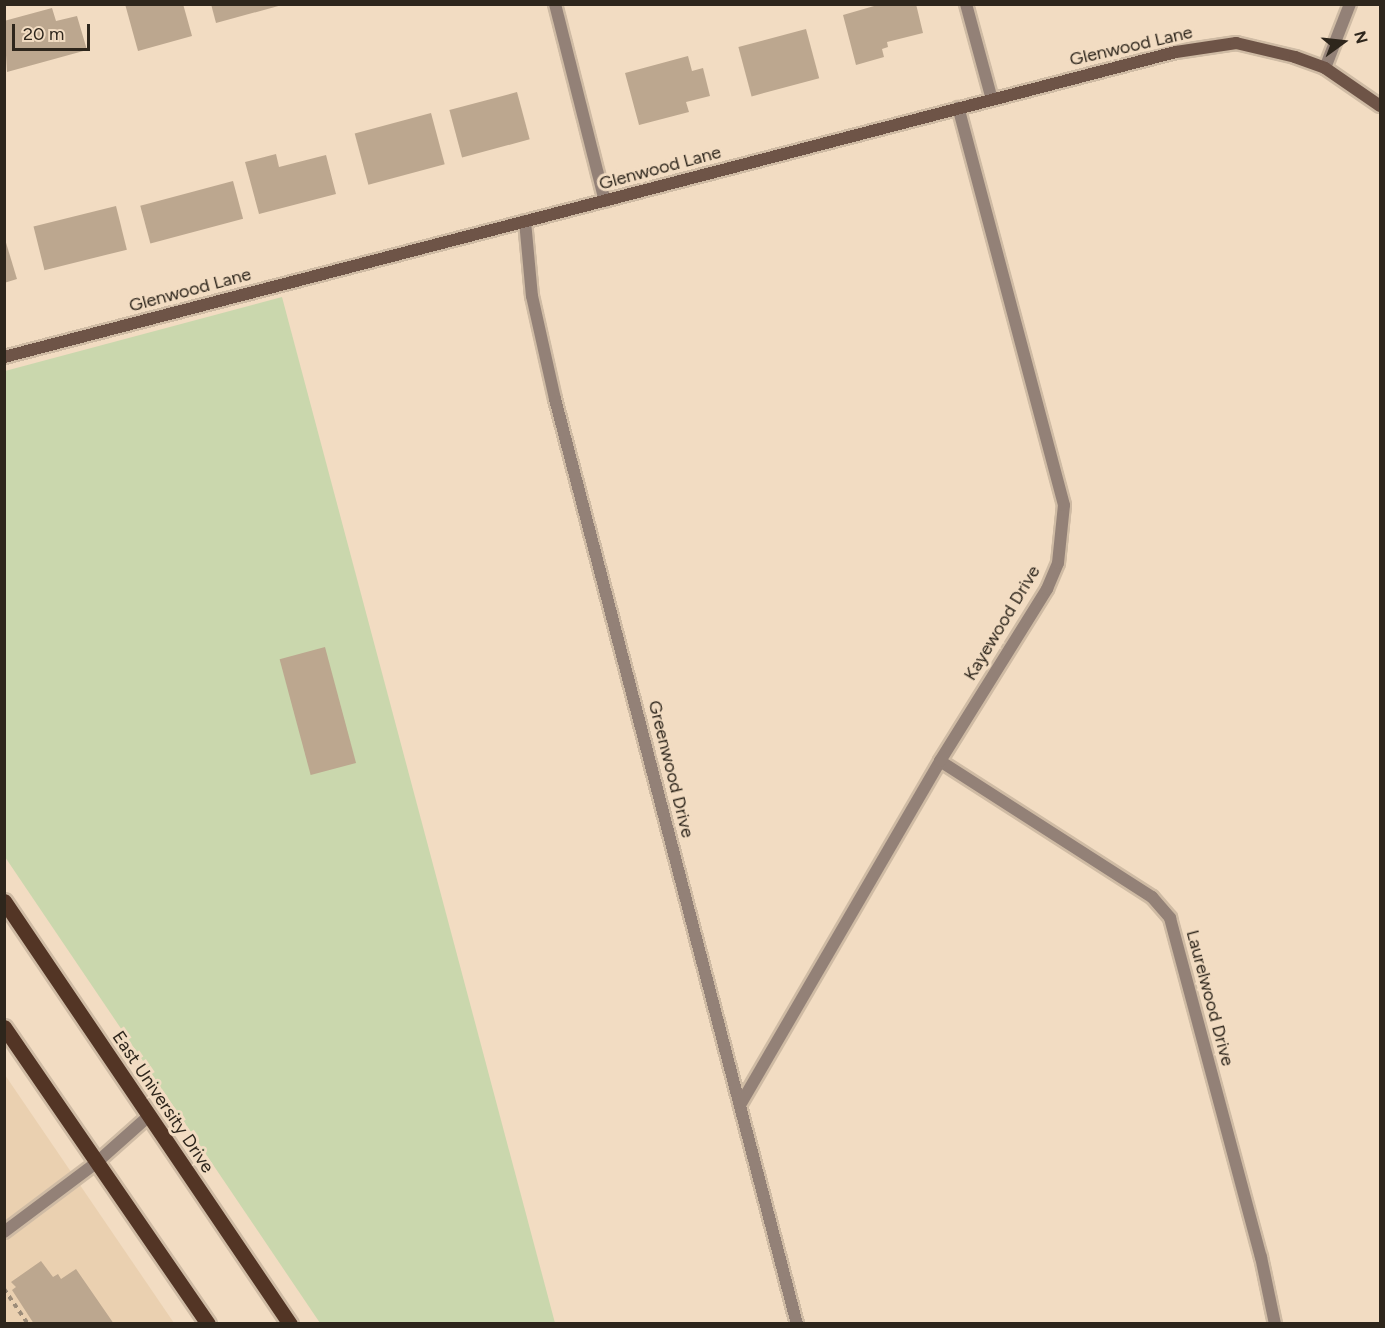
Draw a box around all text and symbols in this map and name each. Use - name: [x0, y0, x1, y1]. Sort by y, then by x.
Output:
- scale bar: [15, 12, 93, 50]
- north arrow: [1313, 12, 1373, 72]
- street label: Glenwood Lane: [1067, 21, 1195, 71]
- text: 20 m: [23, 23, 64, 45]
- text: N: [1350, 29, 1372, 46]
- street label: Glenwood Lane: [597, 141, 723, 195]
- street label: Glenwood Lane: [127, 263, 253, 317]
- street label: Kayewood Drive: [959, 562, 1045, 684]
- street label: Greenwood Drive: [643, 698, 699, 840]
- street label: Laurelwood Drive: [1181, 928, 1239, 1068]
- street label: East University Drive: [108, 1027, 218, 1177]

